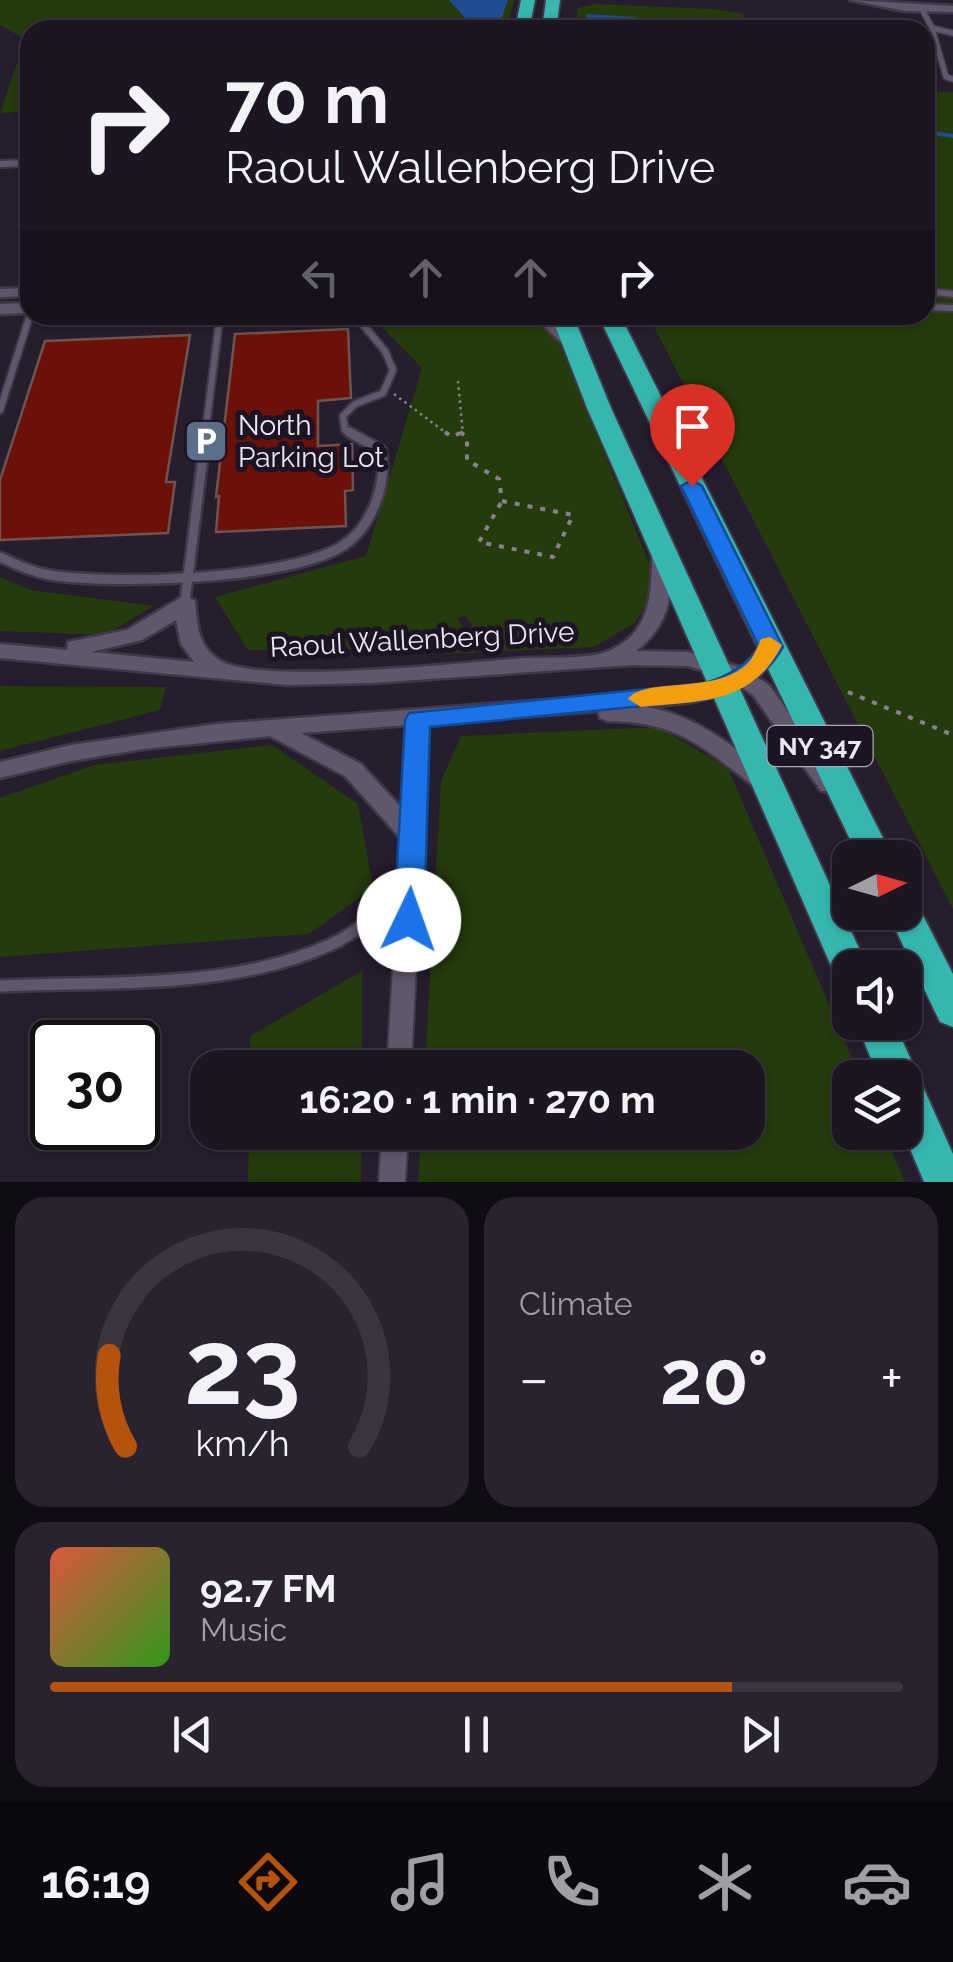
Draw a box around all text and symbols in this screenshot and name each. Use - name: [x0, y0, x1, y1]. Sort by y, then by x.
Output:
- text: 70 m: [225, 57, 389, 139]
- icon: right: [60, 60, 190, 190]
- text: Raoul Wallenberg Drive: [225, 141, 715, 194]
- icon: left: [293, 250, 348, 305]
- icon: ahead: [398, 250, 453, 305]
- icon: ahead: [503, 250, 558, 305]
- icon: right: [608, 250, 663, 305]
- pin: [650, 384, 735, 487]
- icon: arrive: [665, 399, 720, 454]
- place label: North Parking Lot: [238, 409, 385, 474]
- parking icon: North Parking Lot: [183, 418, 229, 464]
- street label: Raoul Wallenberg Drive: [269, 615, 575, 664]
- road number: NY 347: [768, 726, 872, 766]
- north arrow: [832, 840, 922, 930]
- map controls: [832, 840, 922, 1150]
- position arrow: [357, 868, 461, 972]
- button: sound: [832, 950, 922, 1040]
- speed limit sign: 30: [30, 1020, 160, 1150]
- button: layers: [832, 1060, 922, 1150]
- text: 16:20 · 1 min · 270 m: [299, 1077, 656, 1122]
- text: Climate: [519, 1285, 633, 1322]
- text: 23: [184, 1306, 300, 1428]
- text: 20°: [660, 1333, 769, 1422]
- text: −: [519, 1346, 549, 1411]
- text: +: [880, 1346, 903, 1411]
- text: km/h: [195, 1422, 289, 1464]
- text: 92.7 FM: [200, 1566, 337, 1611]
- text: Music: [200, 1611, 287, 1648]
- icon: previous: [165, 1707, 220, 1762]
- icon: pause: [449, 1707, 504, 1762]
- icon: next: [733, 1707, 788, 1762]
- icon: directions: [233, 1847, 303, 1917]
- icon: music: [385, 1847, 455, 1917]
- icon: phone: [537, 1847, 607, 1917]
- icon: climate: [690, 1847, 760, 1917]
- icon: car: [842, 1847, 912, 1917]
- text: 16:19: [41, 1856, 151, 1909]

